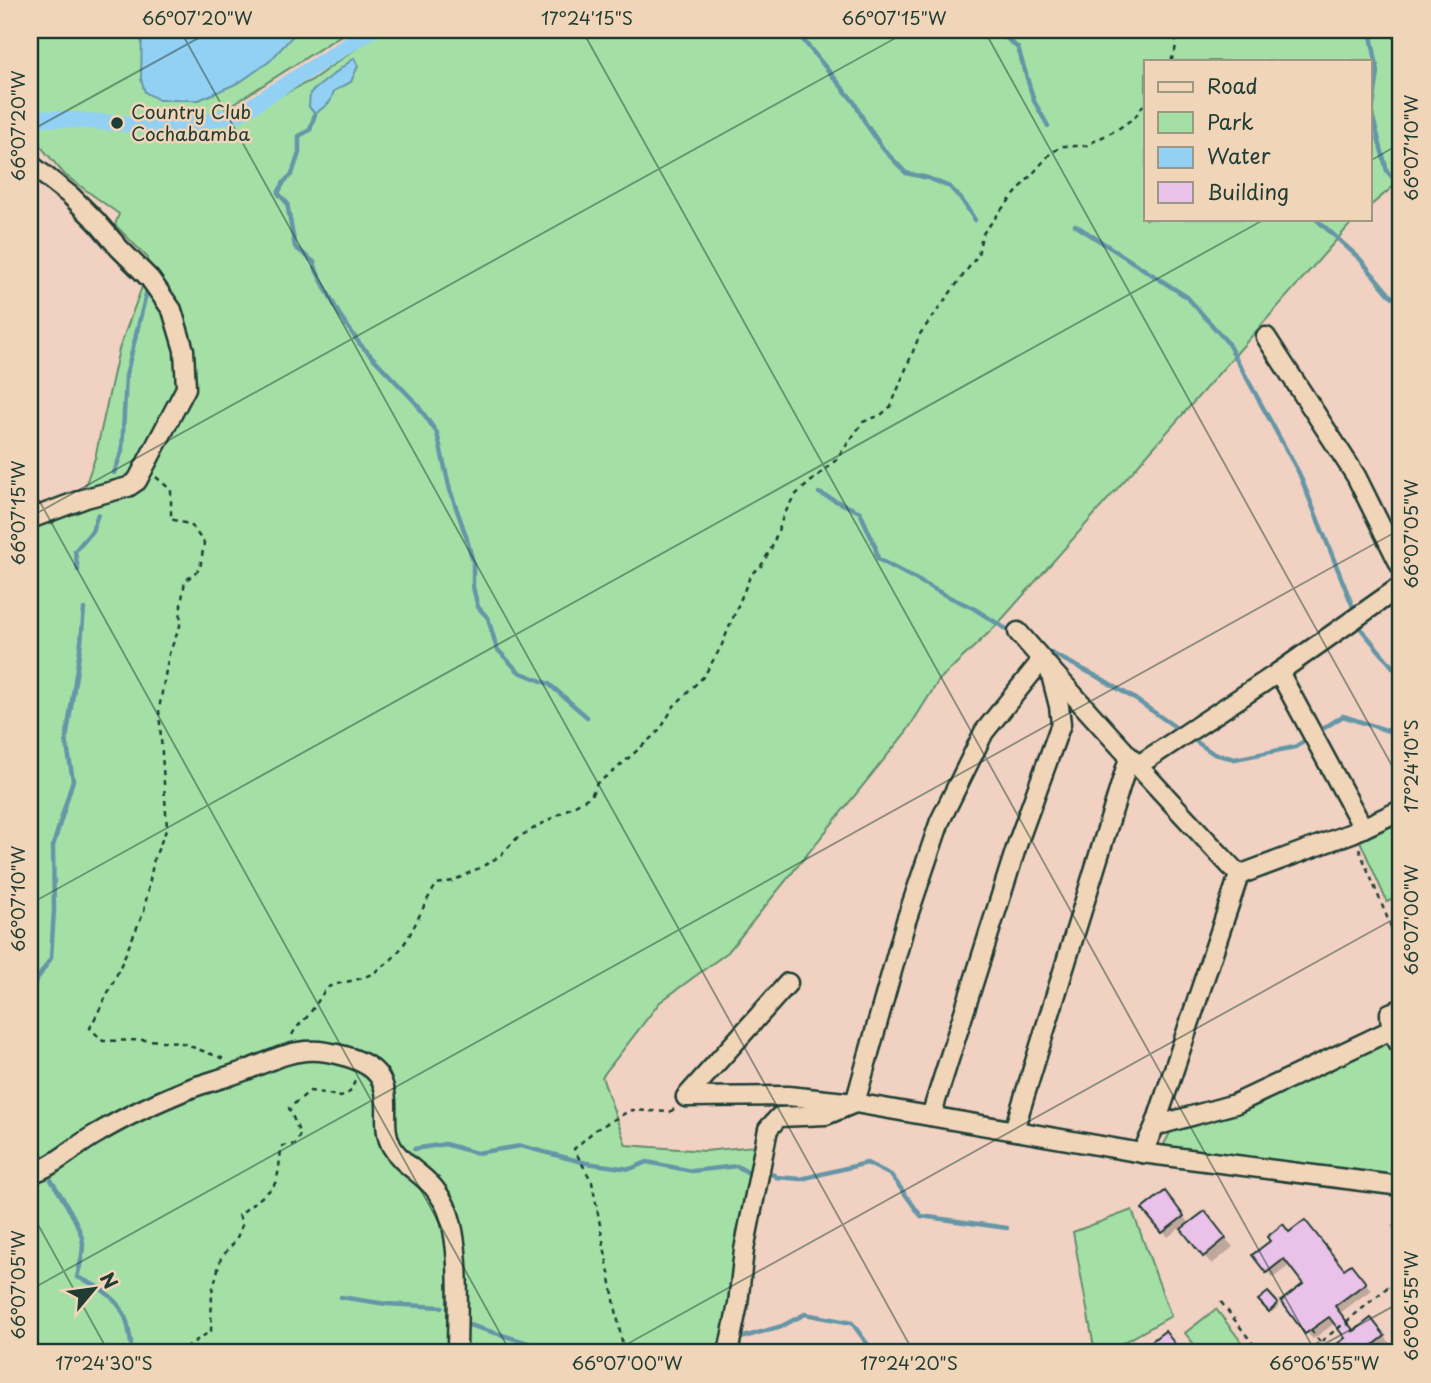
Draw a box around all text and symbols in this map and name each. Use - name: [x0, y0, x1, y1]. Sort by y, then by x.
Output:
- text: 66°07'20"W: [142, 4, 253, 31]
- text: 17°24'15"S: [541, 4, 633, 31]
- text: 66°07'15"W: [842, 4, 947, 31]
- legend: [1144, 60, 1372, 220]
- text: Road: [1207, 69, 1258, 101]
- text: 66°07'20"W: [4, 70, 31, 181]
- text: 66°07'10"W: [1397, 94, 1424, 201]
- place label: Country Club Cochabamba: [131, 97, 251, 147]
- text: Park: [1207, 105, 1254, 137]
- marker: Country Club Cochabamba: [109, 115, 125, 131]
- text: Water: [1207, 139, 1271, 171]
- text: Building: [1207, 175, 1289, 207]
- text: 66°07'15"W: [4, 460, 31, 565]
- text: 66°07'05"W: [1397, 479, 1424, 589]
- text: 17°24'10"S: [1397, 719, 1424, 813]
- text: 66°07'10"W: [4, 845, 31, 952]
- text: 66°07'00"W: [1397, 864, 1424, 976]
- text: 66°07'05"W: [4, 1230, 31, 1340]
- text: 66°06'55"W: [1397, 1250, 1424, 1361]
- north arrow: [60, 1254, 130, 1324]
- text: N: [94, 1267, 126, 1294]
- text: 17°24'30"S: [55, 1349, 153, 1376]
- text: 66°07'00"W: [571, 1349, 683, 1376]
- text: 17°24'20"S: [860, 1349, 958, 1376]
- text: 66°06'55"W: [1269, 1349, 1380, 1376]

